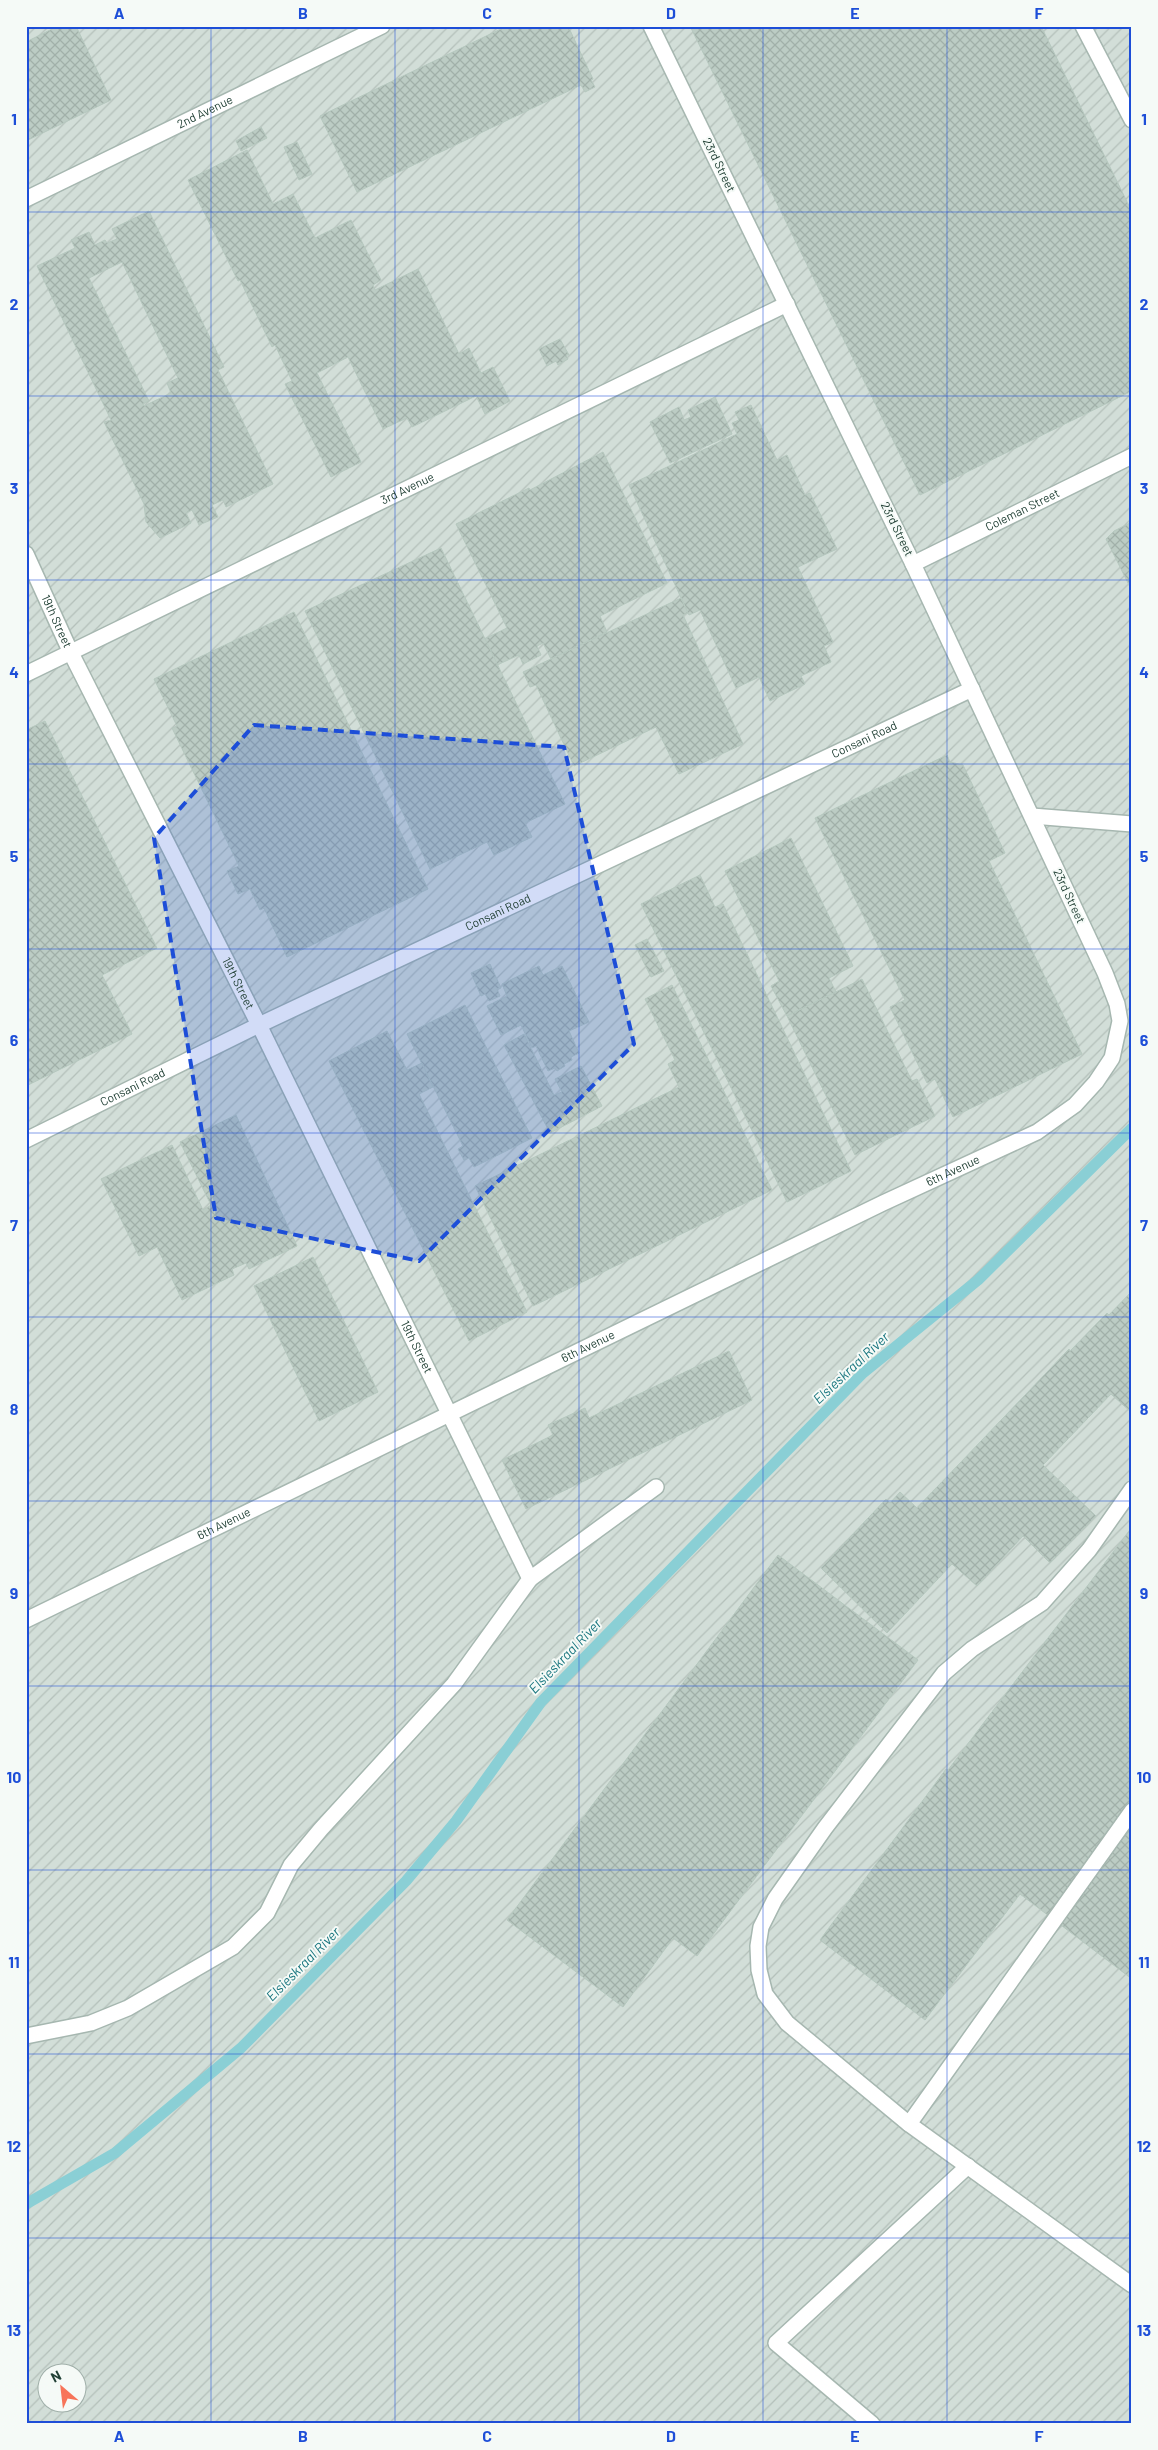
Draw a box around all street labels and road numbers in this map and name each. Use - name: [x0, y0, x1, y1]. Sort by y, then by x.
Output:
- street label: 2nd Avenue: [175, 92, 235, 131]
- street label: 23rd Street: [701, 135, 739, 194]
- street label: 3rd Avenue: [378, 469, 436, 507]
- street label: Coleman Street: [983, 485, 1061, 533]
- street label: 23rd Street: [879, 499, 917, 558]
- street label: 19th Street: [39, 592, 76, 650]
- street label: Consani Road: [829, 717, 899, 760]
- street label: 23rd Street: [1051, 866, 1089, 925]
- street label: Consani Road: [463, 890, 533, 933]
- street label: 19th Street: [220, 955, 258, 1011]
- street label: Consani Road: [97, 1065, 167, 1108]
- street label: 6th Avenue: [923, 1151, 982, 1188]
- street label: 19th Street: [399, 1318, 436, 1375]
- street label: 6th Avenue: [559, 1327, 617, 1365]
- street label: 6th Avenue: [194, 1504, 252, 1542]

